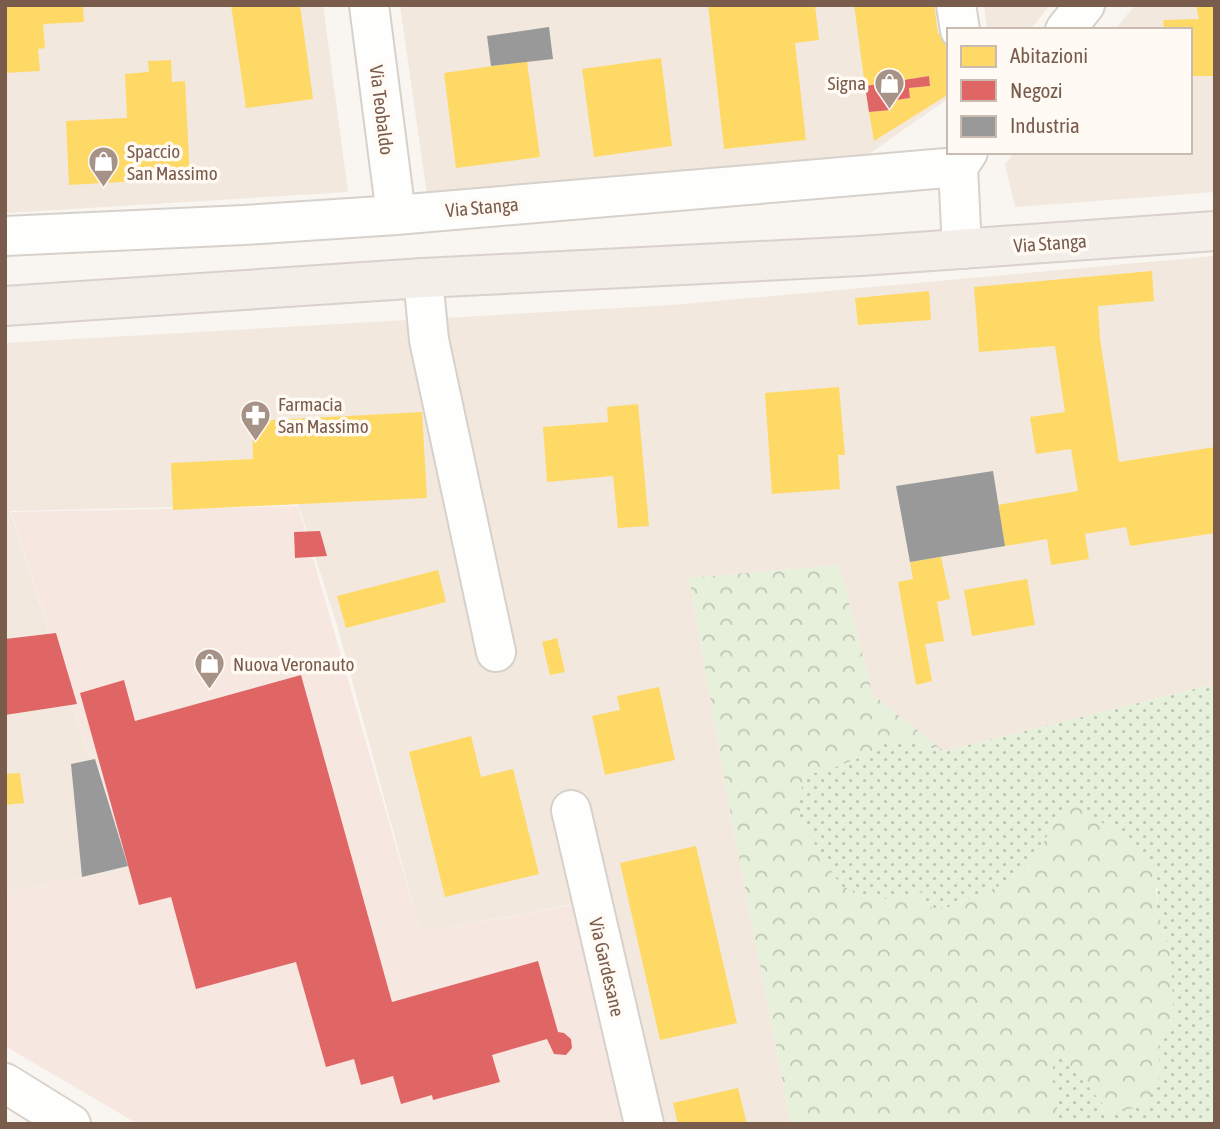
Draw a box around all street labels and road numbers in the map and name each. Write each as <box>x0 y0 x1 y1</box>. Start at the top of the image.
street label: Via Teobaldo <box>366 64 398 156</box>
street label: Via Stanga <box>445 193 519 221</box>
street label: Via Stanga <box>1013 229 1087 257</box>
street label: Via Gardesane <box>585 915 629 1019</box>

